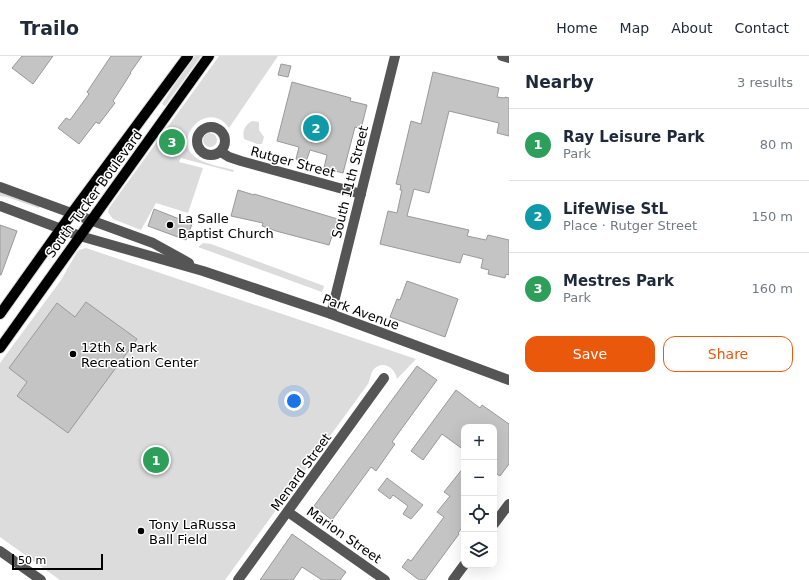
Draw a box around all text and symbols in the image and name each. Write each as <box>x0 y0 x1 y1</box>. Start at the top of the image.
text: Trailo <box>20 17 79 39</box>
text: Home <box>556 20 598 36</box>
text: Map <box>620 20 649 36</box>
text: About <box>671 20 713 36</box>
text: Contact <box>735 20 789 36</box>
text: Nearby <box>525 72 594 92</box>
text: 3 results <box>737 75 793 90</box>
pin: 2 <box>303 113 329 143</box>
street label: South 11th Street <box>329 124 371 240</box>
street label: South Tucker Boulevard <box>43 127 145 261</box>
pin: 3 <box>159 127 185 157</box>
text: Ray Leisure Park <box>563 128 705 146</box>
text: 1 <box>533 137 543 152</box>
text: 80 m <box>760 137 793 152</box>
street label: Rutger Street <box>249 143 337 181</box>
text: Park <box>563 146 591 161</box>
text: LifeWise StL <box>563 200 668 218</box>
text: 2 <box>533 209 543 224</box>
text: 150 m <box>751 209 793 224</box>
place label: La Salle Baptist Church <box>178 211 274 241</box>
text: Place · Rutger Street <box>563 218 697 233</box>
marker: La Salle Baptist Church <box>165 220 175 230</box>
text: Mestres Park <box>563 272 674 290</box>
text: 3 <box>533 281 543 296</box>
text: 160 m <box>751 281 793 296</box>
text: Park <box>563 290 591 305</box>
street label: Park Avenue <box>321 291 401 333</box>
button: Save <box>525 336 655 372</box>
button: Share <box>663 336 793 372</box>
place label: 12th & Park Recreation Center <box>81 340 199 370</box>
marker: 12th & Park Recreation Center <box>68 349 78 359</box>
your location <box>284 391 304 411</box>
map controls <box>461 424 497 568</box>
button: + <box>461 424 497 460</box>
street label: Menard Street <box>268 430 334 514</box>
pin: 1 <box>143 445 169 475</box>
button: − <box>461 460 497 496</box>
button: locate <box>461 496 497 532</box>
street label: Marion Street <box>304 504 384 566</box>
place label: Tony LaRussa Ball Field <box>148 517 236 547</box>
marker: Tony LaRussa Ball Field <box>136 526 146 536</box>
button: layers <box>461 532 497 568</box>
scale bar <box>12 552 103 571</box>
text: 50 m <box>18 554 46 567</box>

